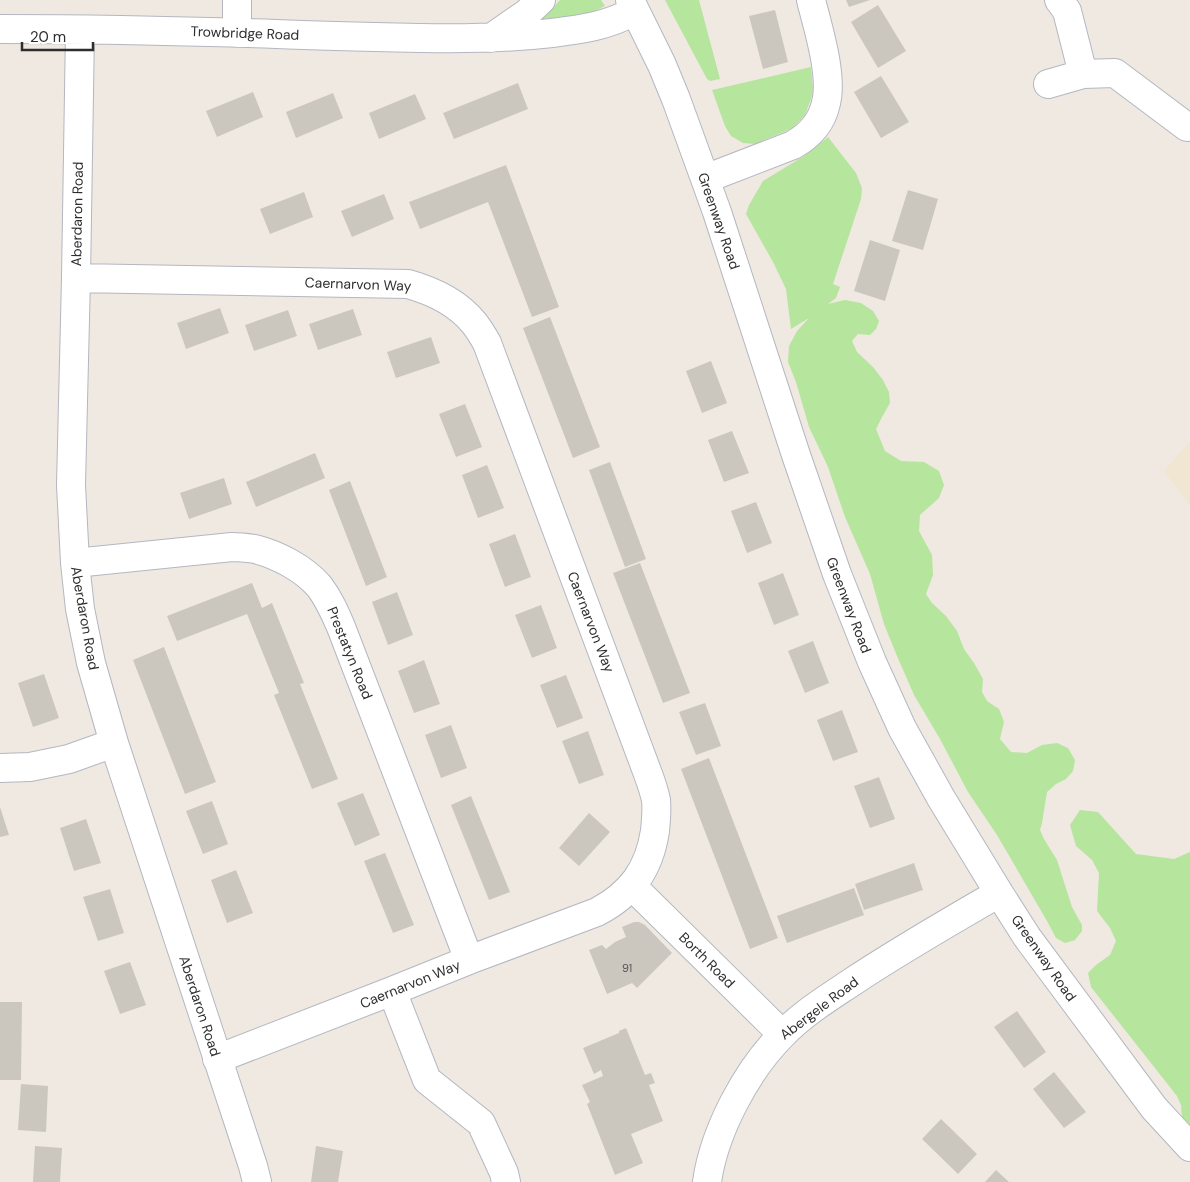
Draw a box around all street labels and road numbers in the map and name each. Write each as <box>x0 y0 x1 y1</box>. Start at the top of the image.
street label: Trowbridge Road <box>190 22 300 44</box>
street label: Aberdaron Road <box>67 161 87 267</box>
street label: Greenway Road <box>694 170 744 272</box>
street label: Caernarvon Way <box>304 273 412 295</box>
street label: Greenway Road <box>822 554 876 656</box>
street label: Aberdaron Road <box>67 565 103 671</box>
street label: Caernarvon Way <box>563 569 619 675</box>
street label: Prestatyn Road <box>323 604 377 702</box>
street label: Greenway Road <box>1008 911 1080 1005</box>
street label: Borth Road <box>675 928 739 992</box>
street label: Aberdaron Road <box>175 953 225 1059</box>
street label: Caernarvon Way <box>357 956 463 1012</box>
street label: Abergele Road <box>776 973 862 1043</box>

